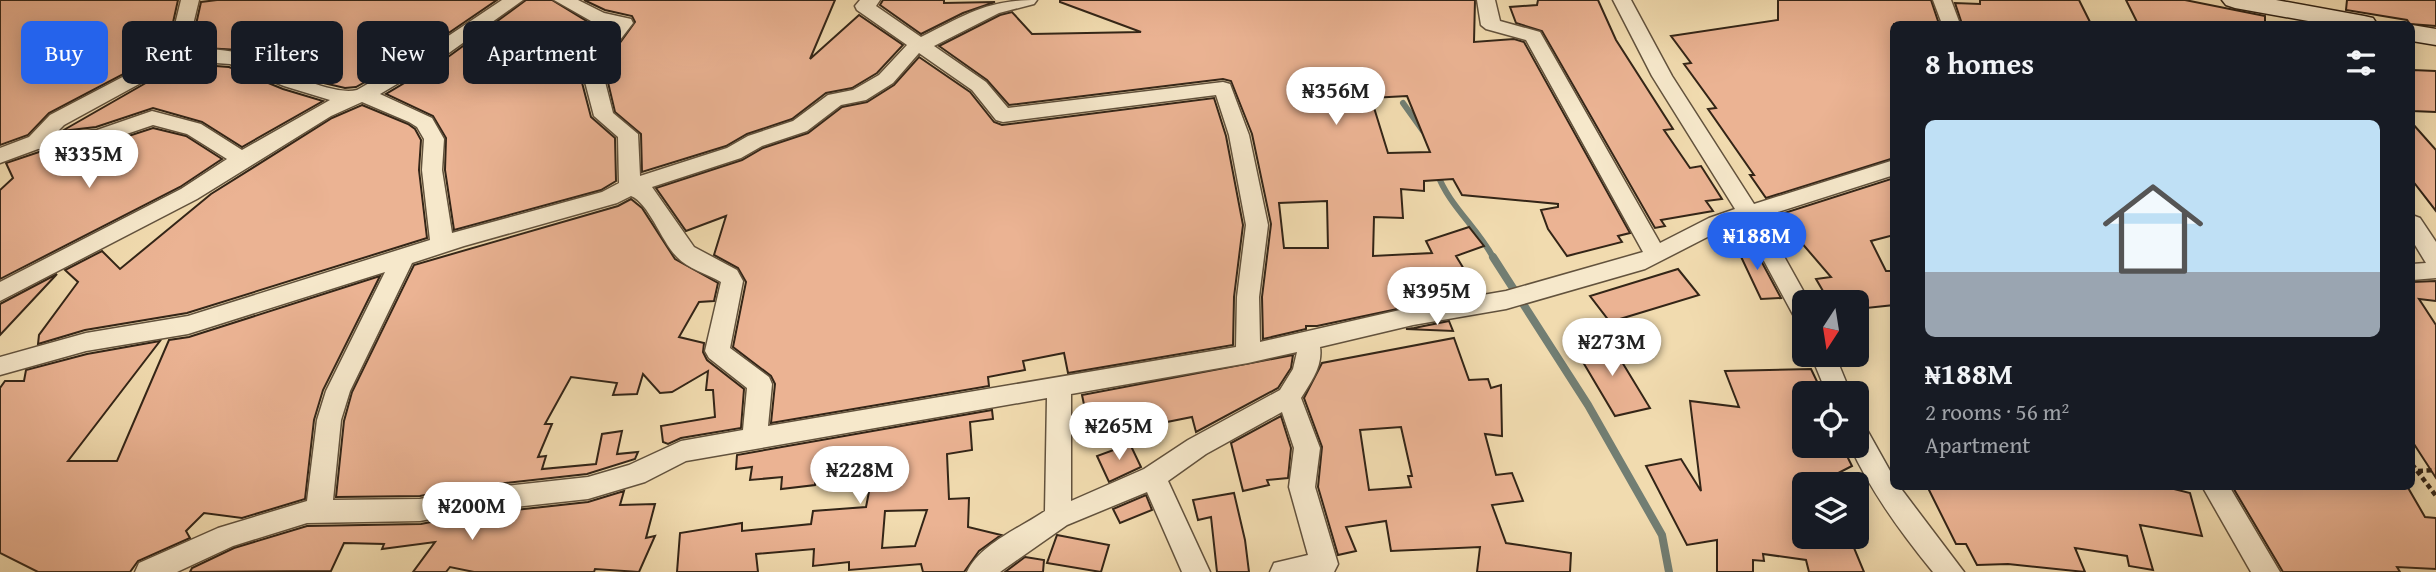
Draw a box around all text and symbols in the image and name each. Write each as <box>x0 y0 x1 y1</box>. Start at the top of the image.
chip: Buy <box>21 21 108 84</box>
chip: Rent <box>122 21 217 84</box>
chip: Filters <box>231 21 343 84</box>
chip: New <box>357 21 449 84</box>
chip: Apartment <box>463 21 621 84</box>
text: 8 homes <box>1925 41 2034 85</box>
icon: filters <box>2342 44 2380 82</box>
pin: ₦356M <box>1287 68 1385 127</box>
text: ₦356M <box>1302 73 1370 106</box>
pin: ₦335M <box>40 130 138 190</box>
text: ₦335M <box>55 136 123 169</box>
icon: home <box>2090 166 2216 292</box>
pin: ₦188M <box>1708 212 1806 272</box>
text: ₦188M <box>1723 218 1791 251</box>
pin: ₦395M <box>1388 268 1486 327</box>
text: ₦395M <box>1403 273 1471 306</box>
north arrow <box>1792 290 1869 368</box>
map controls <box>1792 290 1869 549</box>
pin: ₦273M <box>1563 318 1661 378</box>
text: ₦273M <box>1578 324 1646 357</box>
text: ₦188M <box>1925 351 2013 395</box>
button: locate <box>1792 381 1869 458</box>
text: 2 rooms · 56 m² <box>1925 395 2069 428</box>
pin: ₦265M <box>1070 402 1168 462</box>
text: ₦265M <box>1085 408 1153 441</box>
text: Apartment <box>1925 428 2030 461</box>
pin: ₦228M <box>811 447 909 506</box>
text: ₦228M <box>826 452 894 485</box>
button: layers <box>1792 472 1869 549</box>
pin: ₦200M <box>423 482 521 542</box>
text: ₦200M <box>438 488 506 521</box>

